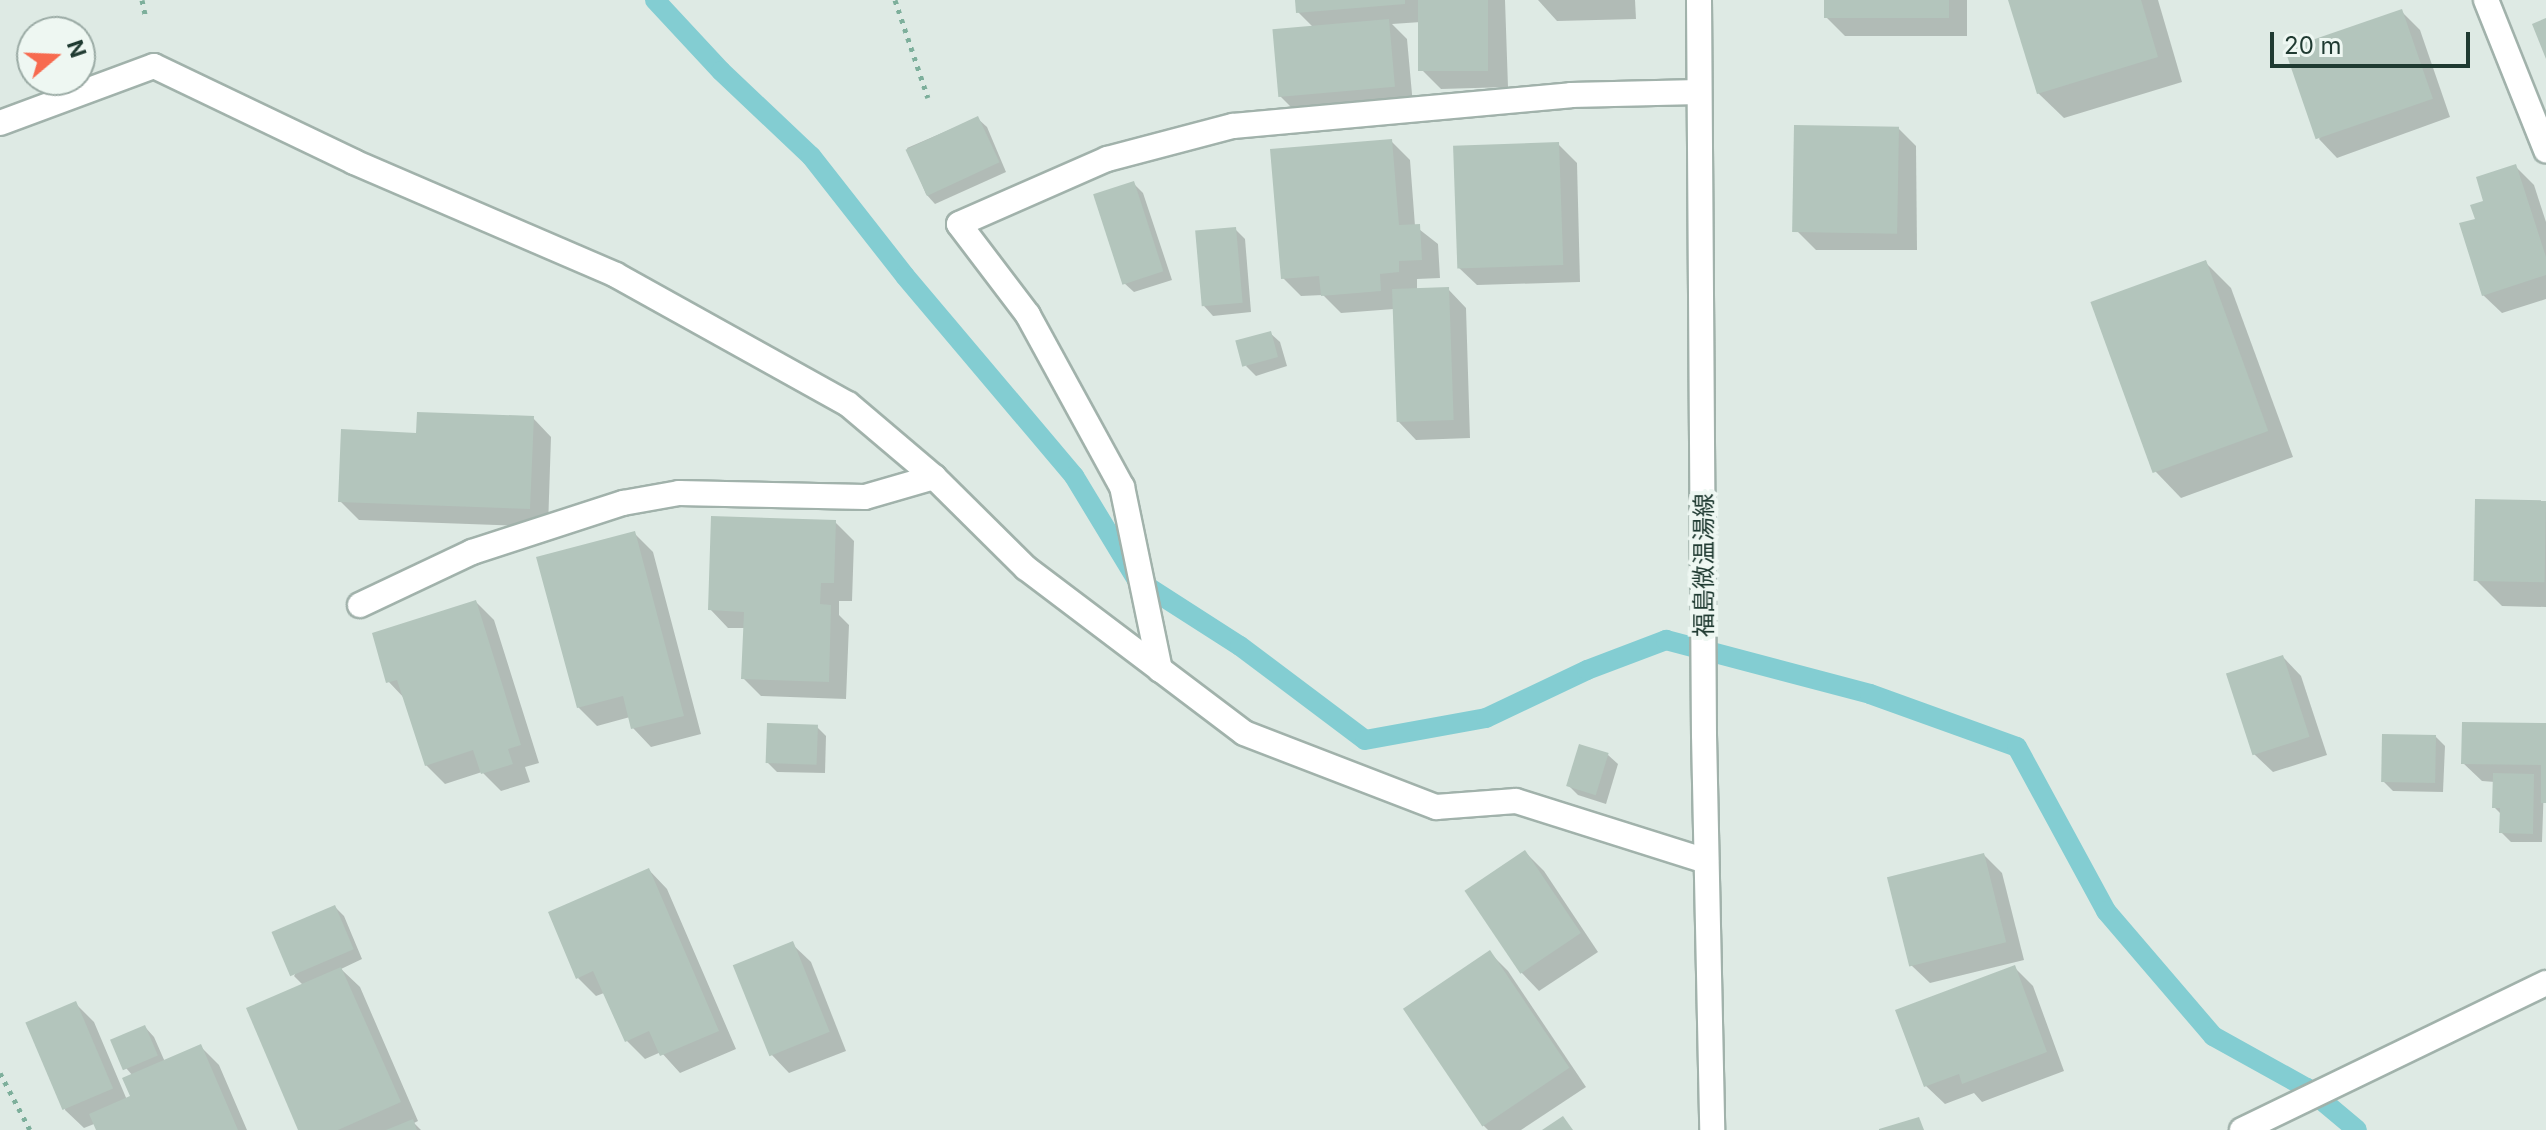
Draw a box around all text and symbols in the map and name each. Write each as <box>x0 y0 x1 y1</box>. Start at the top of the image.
north arrow <box>16 16 96 96</box>
scale bar <box>2274 16 2474 66</box>
text: 20 m <box>2284 31 2342 60</box>
text: N <box>62 37 92 61</box>
street label: 福島微温湯線 <box>1690 493 1718 637</box>

